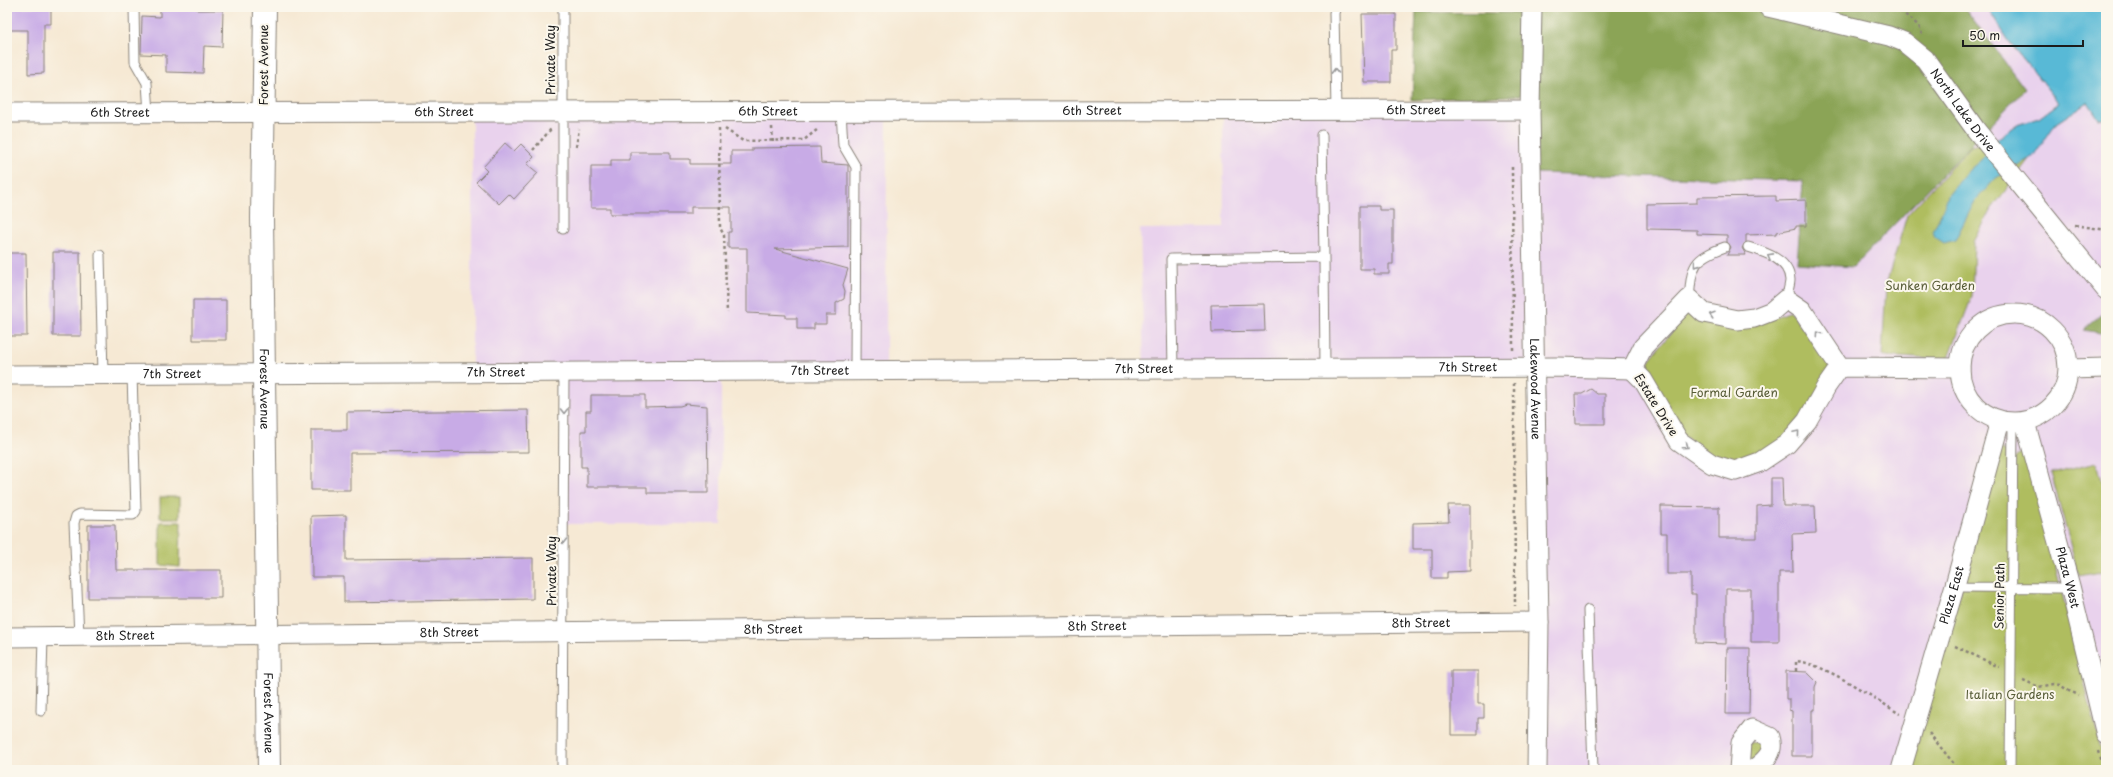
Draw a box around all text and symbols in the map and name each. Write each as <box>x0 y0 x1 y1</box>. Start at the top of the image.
scale bar <box>1963 22 2083 48</box>
street label: Forest Avenue <box>254 24 272 106</box>
street label: Private Way <box>541 25 559 95</box>
text: 50 m <box>1969 26 2000 44</box>
street label: North Lake Drive <box>1927 64 2000 155</box>
one-way arrow <box>1331 68 1339 74</box>
street label: 6th Street <box>1386 100 1446 118</box>
street label: 6th Street <box>738 101 798 120</box>
street label: 6th Street <box>1062 101 1122 119</box>
street label: 6th Street <box>414 102 474 120</box>
street label: 6th Street <box>90 103 150 121</box>
one-way arrow <box>1767 253 1774 260</box>
one-way arrow <box>1694 261 1701 268</box>
park label: Sunken Garden <box>1885 276 1975 294</box>
one-way arrow <box>1709 311 1716 320</box>
one-way arrow <box>1817 332 1824 339</box>
street label: Lakewood Avenue <box>1526 338 1546 440</box>
street label: Forest Avenue <box>256 348 275 430</box>
street label: 7th Street <box>1439 357 1497 376</box>
street label: 7th Street <box>1115 359 1173 377</box>
street label: 7th Street <box>791 361 849 379</box>
street label: 7th Street <box>467 362 525 381</box>
street label: 7th Street <box>143 364 201 382</box>
street label: Estate Drive <box>1630 370 1683 439</box>
park label: Formal Garden <box>1690 383 1778 401</box>
one-way arrow <box>560 408 568 414</box>
one-way arrow <box>1792 430 1799 437</box>
one-way arrow <box>1682 441 1689 449</box>
street label: Private Way <box>542 536 560 606</box>
one-way arrow <box>559 538 568 544</box>
street label: Plaza West <box>2052 544 2085 610</box>
street label: Senior Path <box>1989 563 2009 629</box>
street label: Plaza East <box>1934 564 1968 626</box>
street label: 8th Street <box>1391 613 1451 631</box>
street label: 8th Street <box>1067 616 1127 635</box>
street label: 8th Street <box>743 619 803 638</box>
street label: 8th Street <box>419 622 479 641</box>
street label: 8th Street <box>95 626 155 644</box>
street label: Forest Avenue <box>260 672 279 754</box>
park label: Italian Gardens <box>1965 685 2055 703</box>

